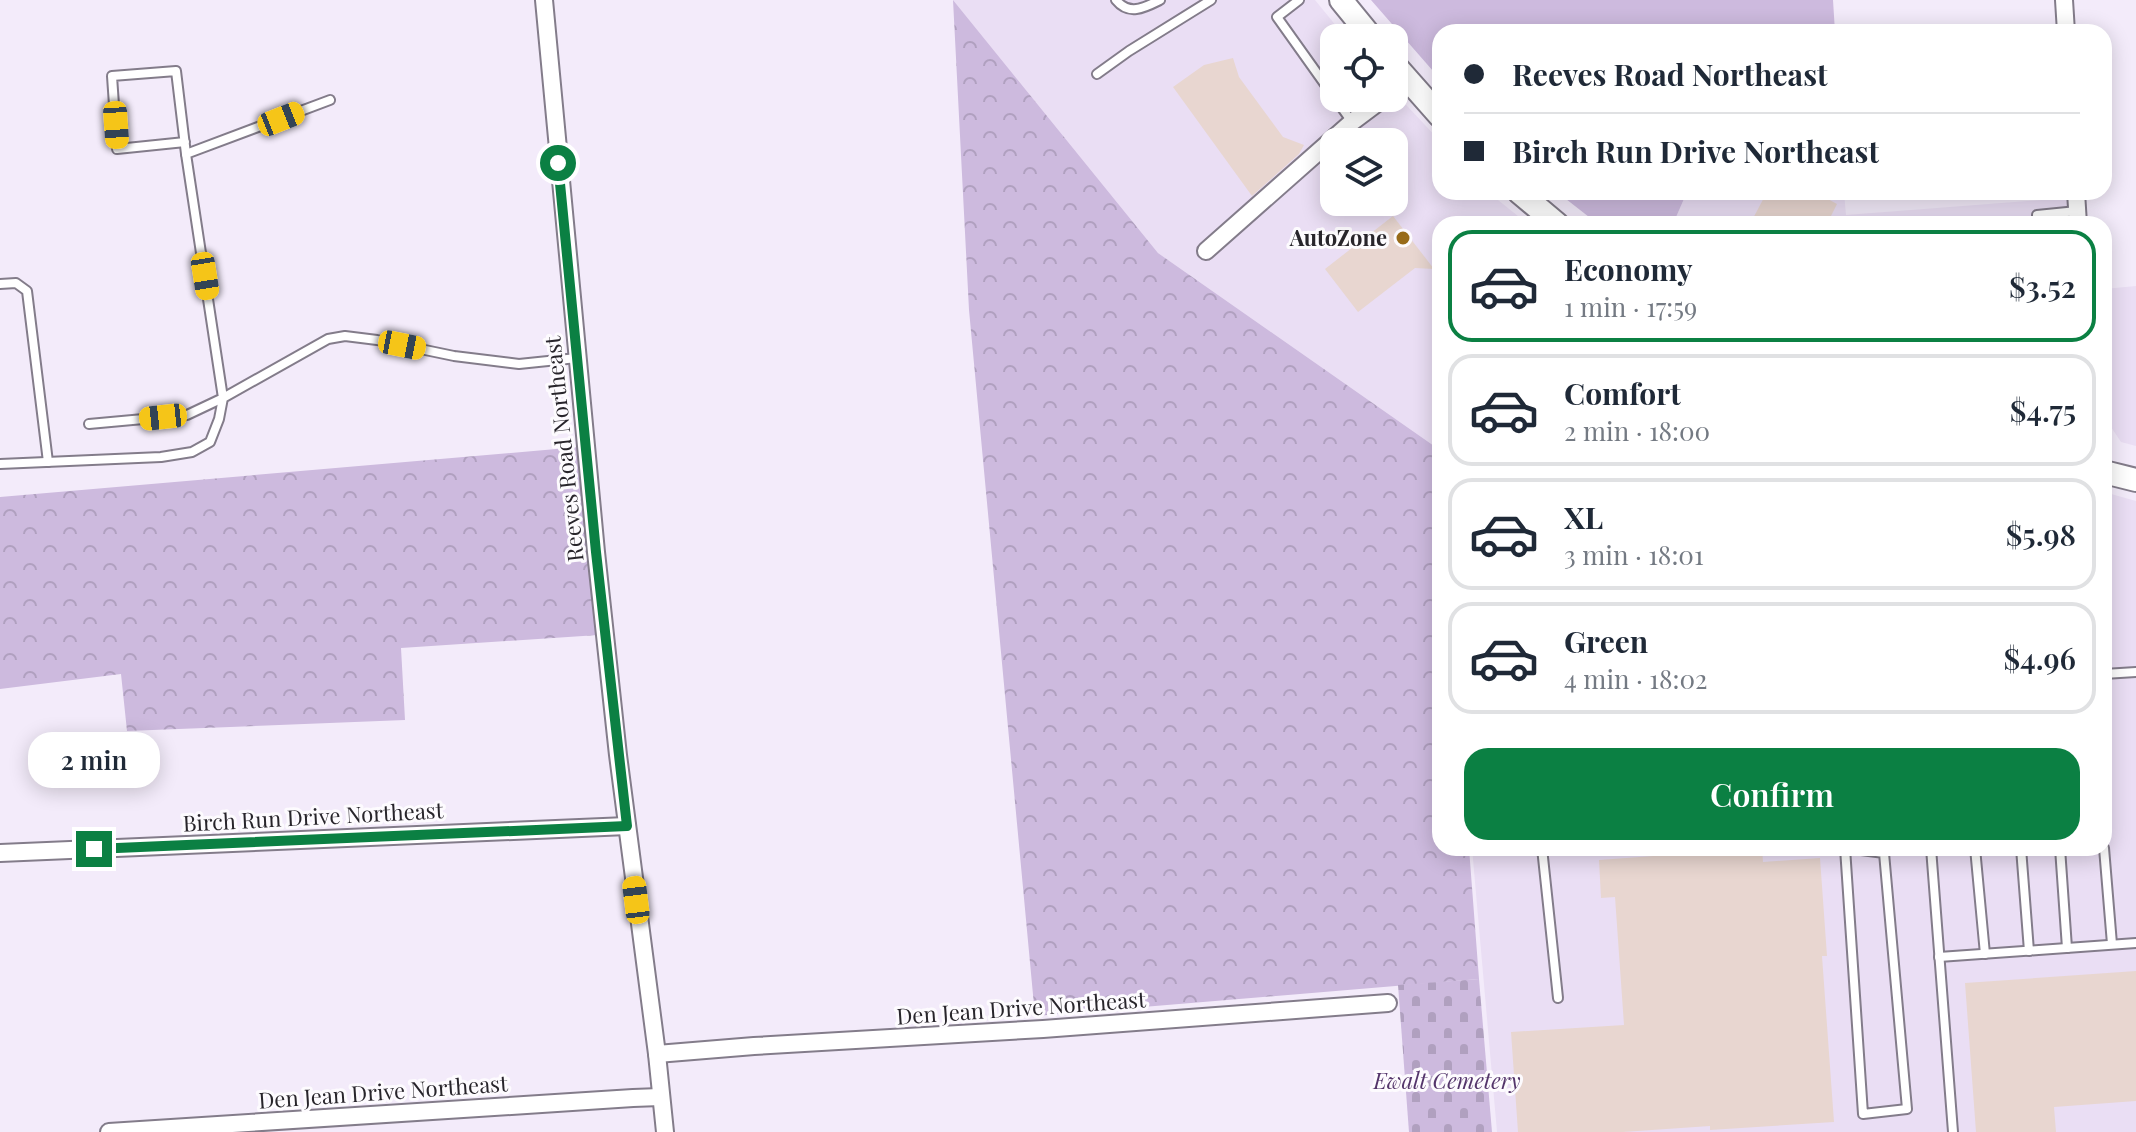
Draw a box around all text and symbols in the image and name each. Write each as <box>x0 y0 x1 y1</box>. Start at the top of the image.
map controls <box>1320 24 1408 216</box>
button: locate <box>1320 24 1408 112</box>
text: Reeves Road Northeast <box>1512 54 1828 94</box>
car <box>254 99 308 139</box>
car <box>102 100 130 150</box>
button: layers <box>1320 128 1408 216</box>
text: Birch Run Drive Northeast <box>1512 131 1879 171</box>
route start <box>540 145 576 181</box>
place label: AutoZone <box>1289 222 1387 252</box>
marker: AutoZone <box>1394 229 1412 247</box>
text: Economy <box>1564 249 1693 289</box>
car <box>189 250 221 302</box>
icon: car <box>1468 250 1540 322</box>
text: $3.52 <box>2009 266 2076 306</box>
text: 1 min · 17:59 <box>1564 289 1697 324</box>
car <box>376 329 428 361</box>
street label: Reeves Road Northeast <box>536 334 590 563</box>
text: Comfort <box>1564 373 1681 413</box>
icon: car <box>1468 374 1540 446</box>
text: $4.75 <box>2010 390 2076 430</box>
car <box>138 403 188 431</box>
text: 2 min · 18:00 <box>1564 413 1710 448</box>
text: XL <box>1564 497 1603 537</box>
icon: car <box>1468 498 1540 570</box>
text: $5.98 <box>2006 514 2076 554</box>
text: 3 min · 18:01 <box>1564 537 1704 572</box>
text: Green <box>1564 621 1648 661</box>
icon: car <box>1468 622 1540 694</box>
text: $4.96 <box>2003 638 2076 678</box>
text: 4 min · 18:02 <box>1564 661 1707 696</box>
callout: 2 min <box>28 733 160 789</box>
text: 2 min <box>61 742 127 777</box>
button: Confirm <box>1464 748 2080 840</box>
street label: Birch Run Drive Northeast <box>182 794 445 838</box>
route end <box>76 831 112 867</box>
car <box>621 875 651 925</box>
street label: Den Jean Drive Northeast <box>895 983 1148 1031</box>
park label: Ewalt Cemetery <box>1372 1065 1521 1095</box>
street label: Den Jean Drive Northeast <box>257 1067 510 1115</box>

